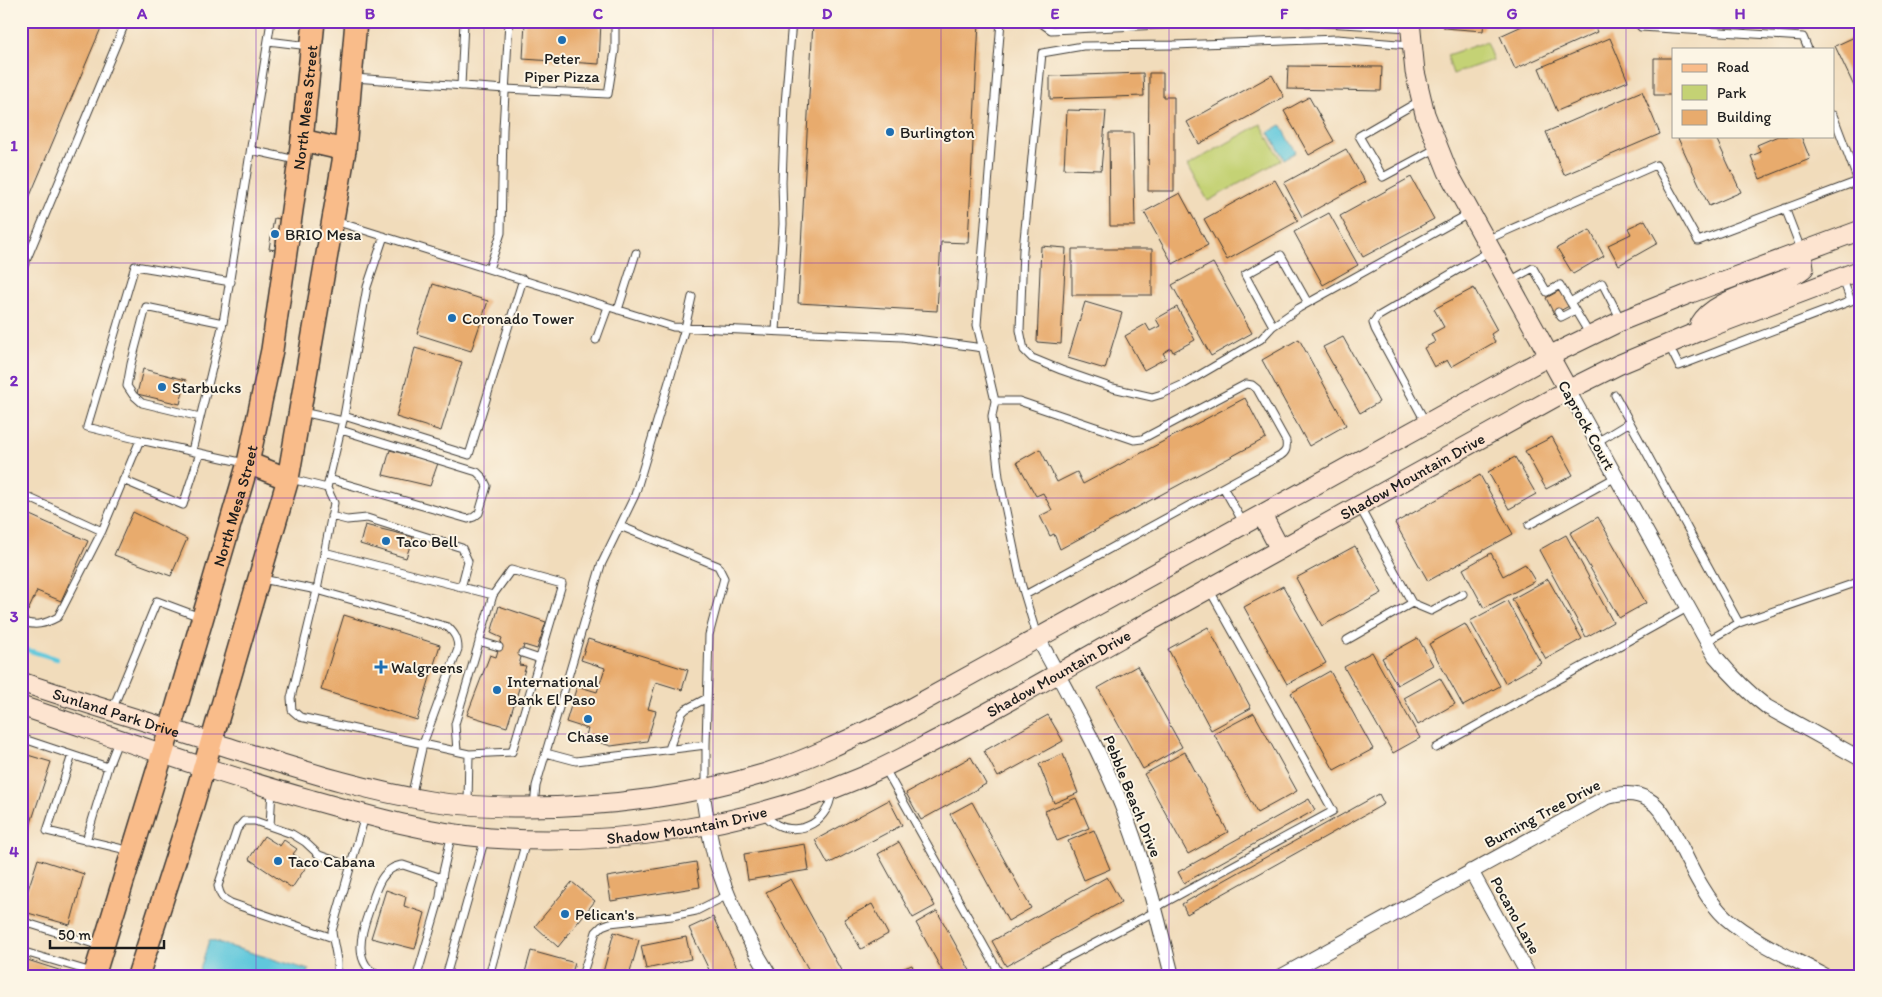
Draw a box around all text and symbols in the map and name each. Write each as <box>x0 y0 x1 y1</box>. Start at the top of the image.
text: A <box>136 4 148 23</box>
text: B <box>365 4 376 23</box>
text: C <box>593 4 604 23</box>
text: D <box>822 4 833 23</box>
text: E <box>1051 4 1060 23</box>
text: F <box>1280 4 1289 23</box>
text: G <box>1506 4 1518 23</box>
text: H <box>1734 4 1746 23</box>
marker: Peter Piper Pizza <box>556 34 568 46</box>
street label: North Mesa Street <box>289 44 322 171</box>
legend <box>1672 48 1834 138</box>
place label: Peter Piper Pizza <box>524 49 600 86</box>
text: Road <box>1717 58 1750 76</box>
text: Park <box>1717 84 1747 102</box>
text: Building <box>1717 108 1771 126</box>
place label: Burlington <box>900 123 975 142</box>
marker: Burlington <box>884 126 896 138</box>
text: 1 <box>10 136 18 155</box>
place label: BRIO Mesa <box>285 225 362 244</box>
marker: BRIO Mesa <box>269 228 281 240</box>
place label: Coronado Tower <box>462 309 574 328</box>
marker: Coronado Tower <box>446 312 458 324</box>
text: 2 <box>10 371 19 390</box>
street label: Caprock Court <box>1554 377 1619 474</box>
place label: Starbucks <box>172 378 241 397</box>
marker: Starbucks <box>156 381 168 393</box>
street label: Shadow Mountain Drive <box>1337 429 1488 524</box>
street label: North Mesa Street <box>209 443 262 569</box>
place label: Taco Bell <box>396 532 458 551</box>
marker: Taco Bell <box>380 535 392 547</box>
text: 3 <box>10 607 19 626</box>
street label: Shadow Mountain Drive <box>983 625 1134 721</box>
place label: Walgreens <box>391 658 463 677</box>
marker: Walgreens <box>375 661 387 673</box>
place label: International Bank El Paso <box>507 672 599 709</box>
street label: Sunland Park Drive <box>50 684 182 742</box>
marker: International Bank El Paso <box>491 684 503 696</box>
marker: Chase <box>582 713 594 725</box>
place label: Chase <box>567 727 609 746</box>
street label: Pebble Beach Drive <box>1099 732 1166 860</box>
street label: Burning Tree Drive <box>1481 775 1604 852</box>
street label: Shadow Mountain Drive <box>606 802 769 848</box>
text: 4 <box>9 842 19 861</box>
place label: Taco Cabana <box>288 852 375 871</box>
marker: Taco Cabana <box>272 855 284 867</box>
street label: Pocano Lane <box>1487 873 1545 957</box>
place label: Pelican's <box>575 905 635 924</box>
marker: Pelican's <box>559 908 571 920</box>
scale bar <box>50 917 164 949</box>
text: 50 m <box>58 926 91 944</box>

